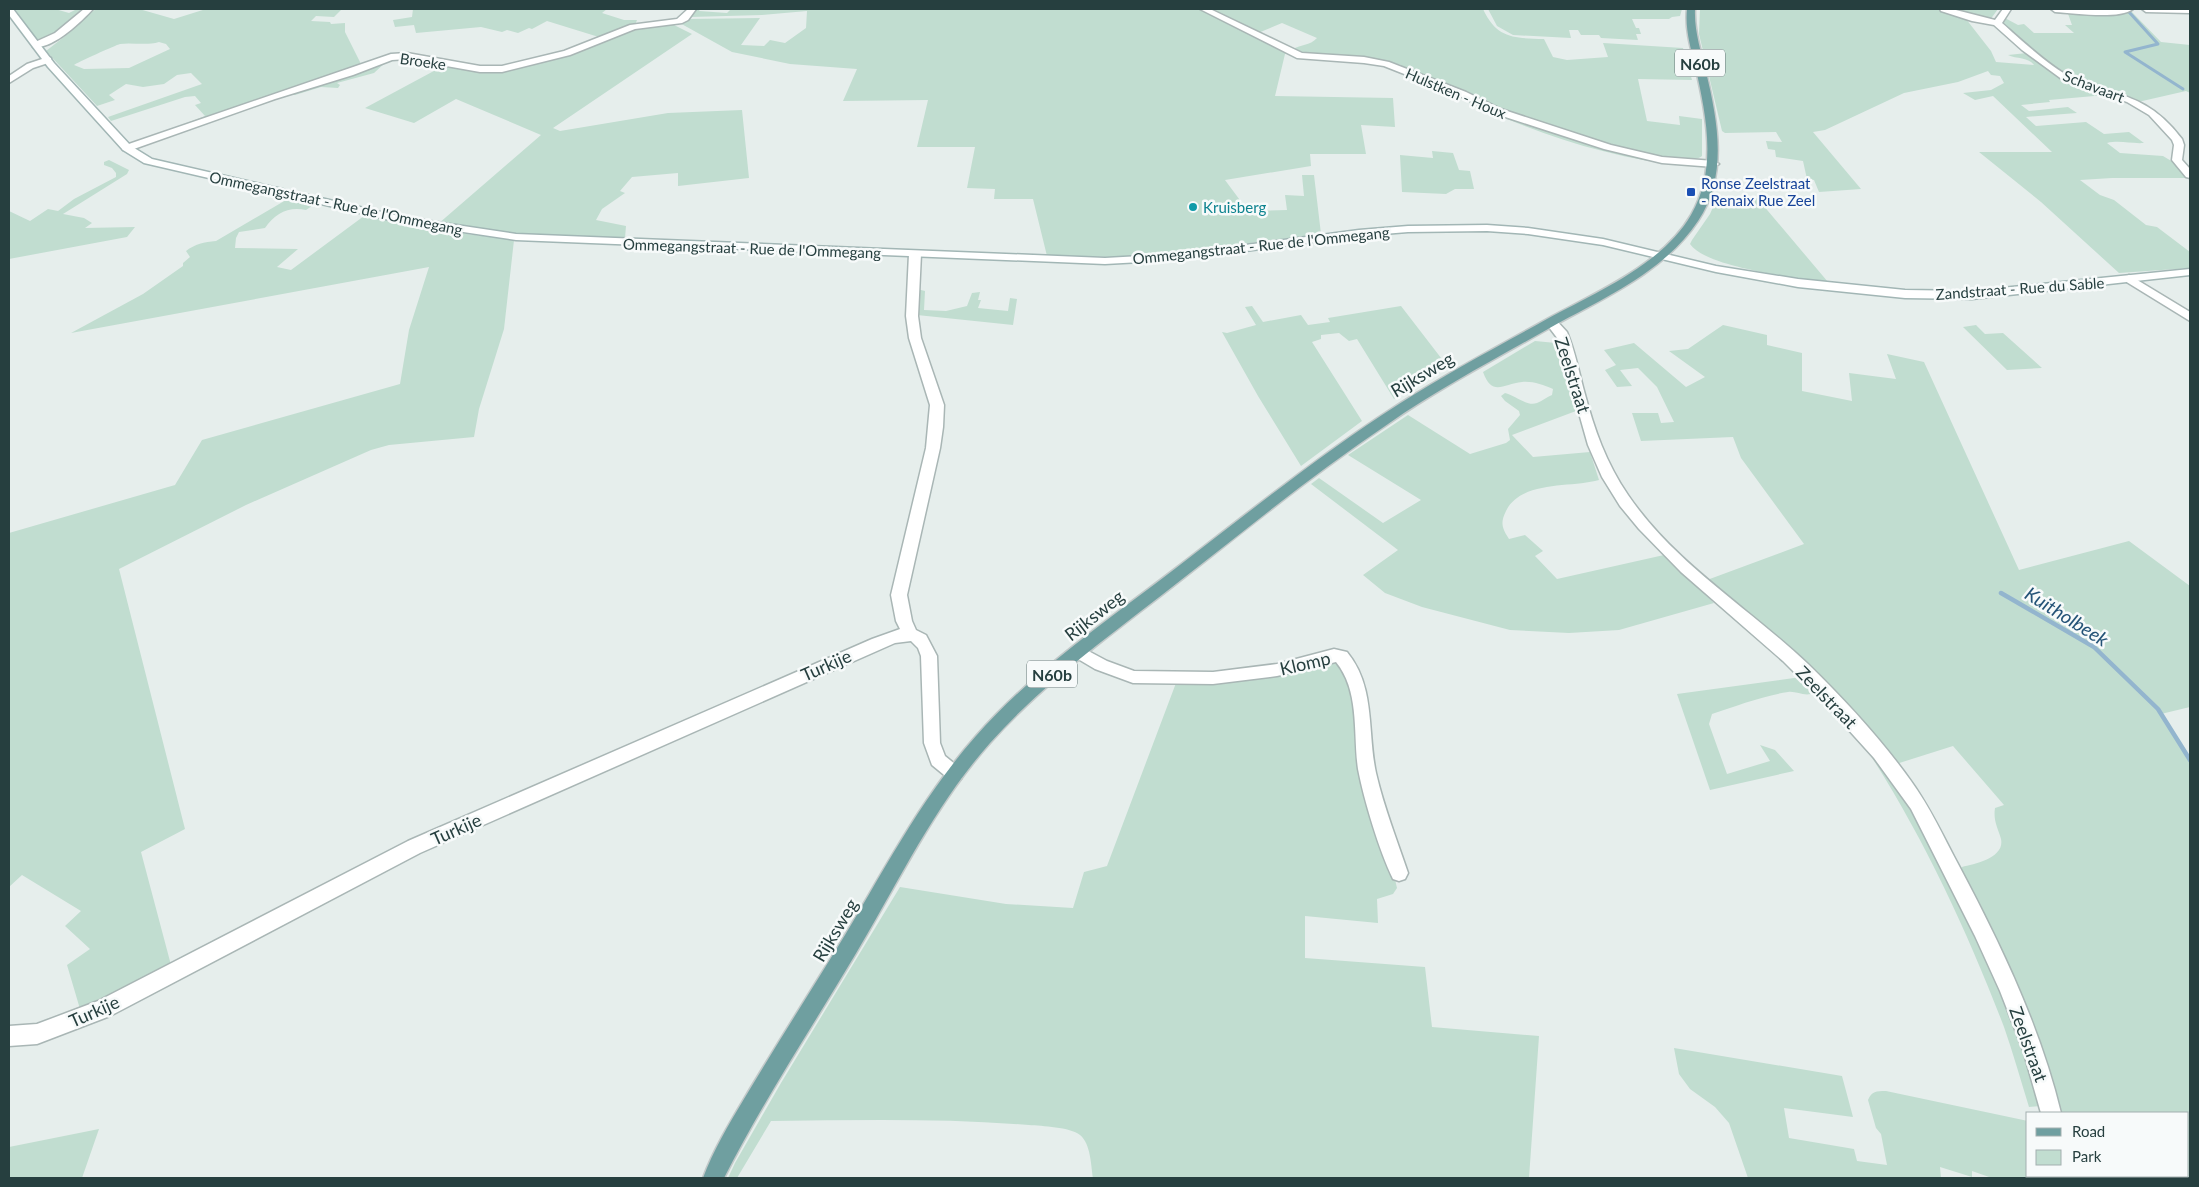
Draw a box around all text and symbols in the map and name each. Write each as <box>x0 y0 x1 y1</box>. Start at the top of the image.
street label: Broeke <box>399 49 447 73</box>
road number: N60b <box>1675 49 1725 76</box>
street label: Hulstken - Houx <box>1403 64 1509 122</box>
street label: Schavaart <box>2061 66 2128 106</box>
street label: Ommegangstraat - Rue de l'Ommegang <box>208 167 464 239</box>
place label: Ronse Zeelstraat - Renaix Rue Zeel <box>1701 174 1815 209</box>
marker: Ronse Zeelstraat - Renaix Rue Zeel <box>1685 186 1697 198</box>
place label: Kruisberg <box>1203 198 1266 216</box>
marker: Kruisberg <box>1187 201 1199 213</box>
street label: Ommegangstraat - Rue de l'Ommegang <box>1132 223 1391 267</box>
street label: Ommegangstraat - Rue de l'Ommegang <box>623 234 882 262</box>
street label: Zandstraat - Rue du Sable <box>1935 273 2105 303</box>
street label: Zeelstraat <box>1550 334 1596 416</box>
street label: Rijksweg <box>1387 347 1457 401</box>
water label: Kuitholbeek <box>2021 581 2114 651</box>
street label: Rijksweg <box>1060 585 1128 645</box>
street label: Turkije <box>797 644 855 686</box>
street label: Klomp <box>1278 647 1332 679</box>
road number: N60b <box>1027 661 1077 688</box>
street label: Zeelstraat <box>1792 661 1863 733</box>
street label: Turkije <box>427 808 485 850</box>
street label: Rijksweg <box>808 895 862 965</box>
street label: Turkije <box>65 990 123 1032</box>
street label: Zeelstraat <box>2005 1003 2053 1085</box>
legend <box>2026 1112 2189 1177</box>
text: Road <box>2072 1122 2105 1140</box>
text: Park <box>2072 1147 2102 1165</box>

